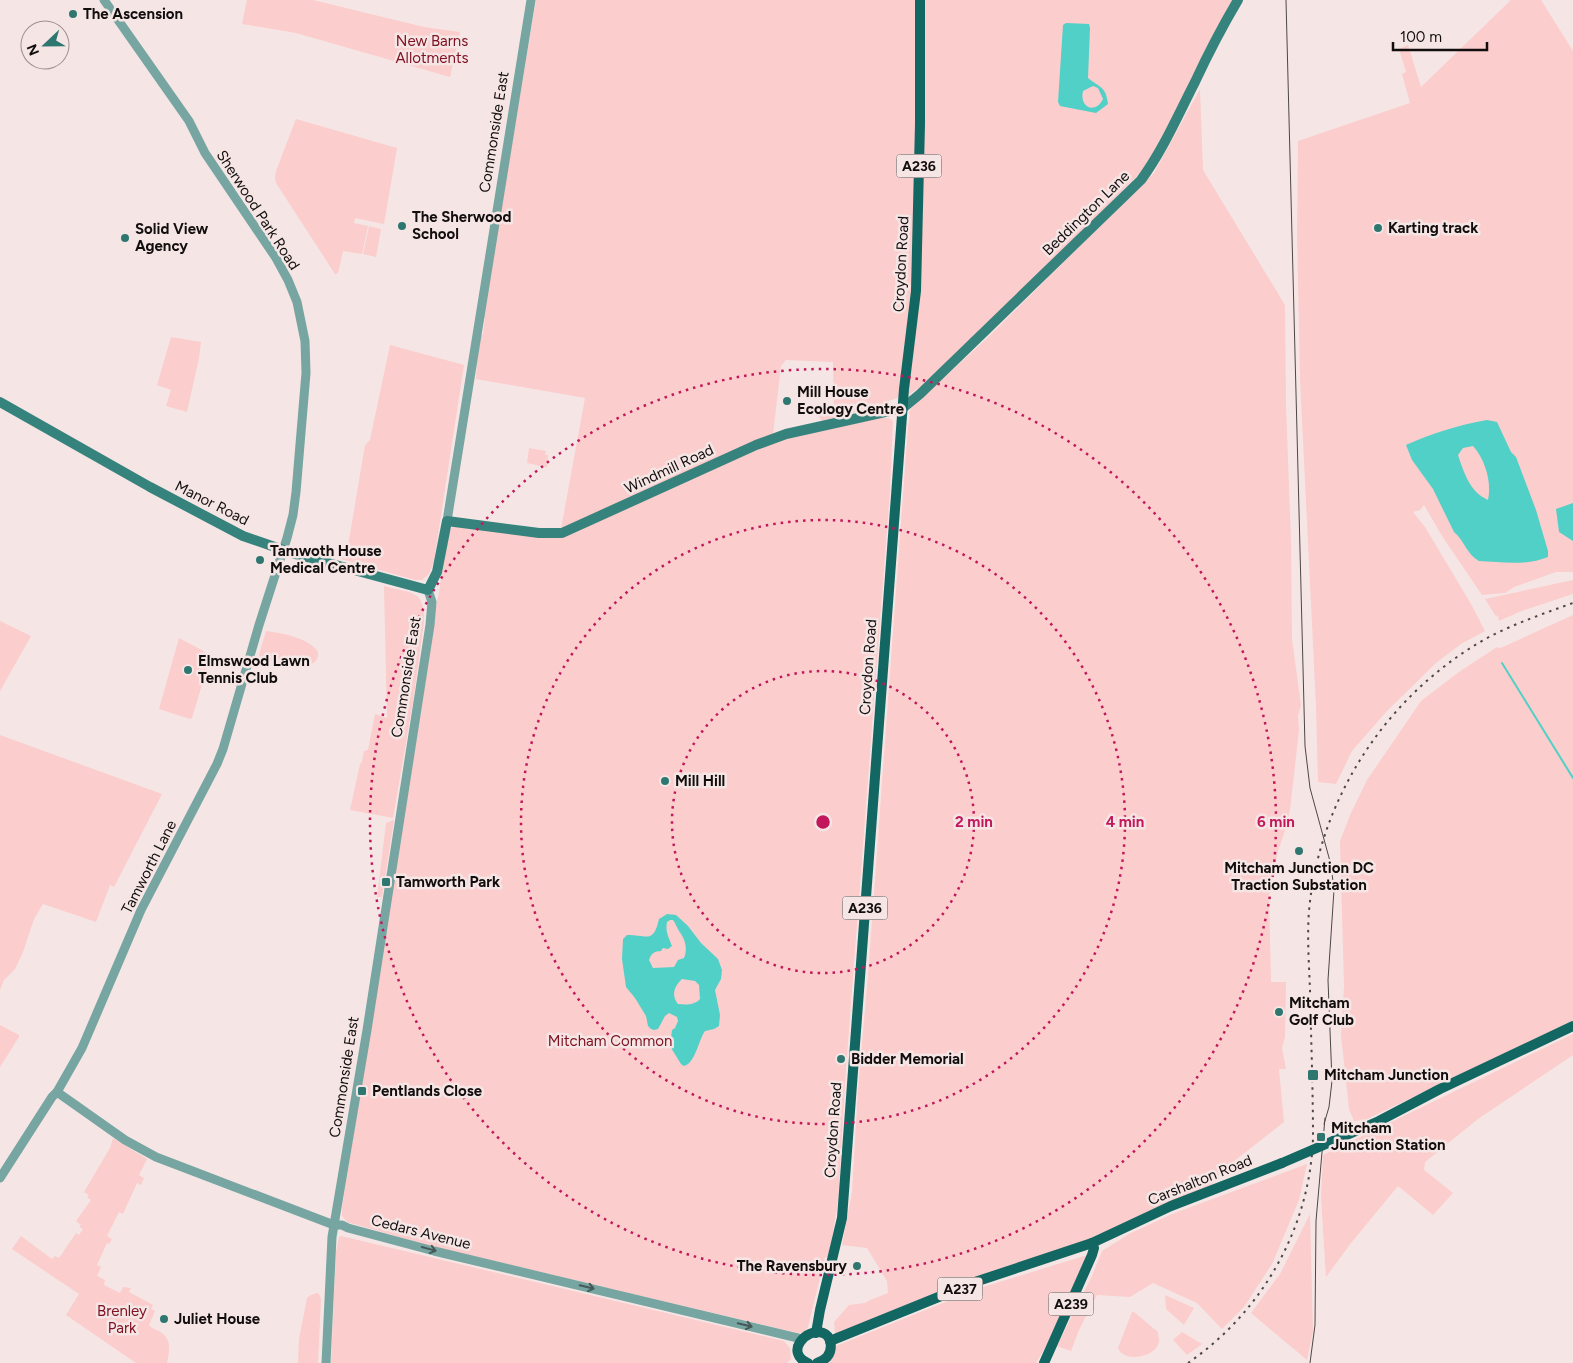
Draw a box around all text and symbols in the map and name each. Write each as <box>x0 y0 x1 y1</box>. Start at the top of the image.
place label: The Ascension <box>83 5 183 23</box>
marker: The Ascension <box>67 8 79 20</box>
north arrow <box>20 20 70 70</box>
scale bar <box>1393 20 1487 52</box>
text: 100 m <box>1400 28 1442 46</box>
park label: New Barns Allotments <box>395 32 469 67</box>
text: N <box>24 41 43 58</box>
street label: Commonside East <box>476 70 513 194</box>
street label: Sherwood Park Road <box>213 147 303 273</box>
road number: A236 <box>896 154 942 178</box>
street label: Beddington Lane <box>1039 167 1133 259</box>
place label: The Sherwood School <box>412 208 512 243</box>
street label: Croydon Road <box>889 215 913 313</box>
place label: Karting track <box>1388 219 1478 237</box>
place label: Solid View Agency <box>135 220 209 255</box>
marker: The Sherwood School <box>396 220 408 232</box>
marker: Karting track <box>1372 222 1384 234</box>
marker: Solid View Agency <box>119 232 131 244</box>
place label: Mill House Ecology Centre <box>797 383 905 418</box>
marker: Mill House Ecology Centre <box>781 395 793 407</box>
street label: Windmill Road <box>622 441 716 497</box>
street label: Manor Road <box>172 477 252 529</box>
place label: Tamwoth House Medical Centre <box>270 542 382 577</box>
marker: Tamwoth House Medical Centre <box>254 554 266 566</box>
street label: Commonside East <box>388 615 425 739</box>
street label: Croydon Road <box>856 618 880 716</box>
place label: Elmswood Lawn Tennis Club <box>198 652 310 687</box>
marker: Elmswood Lawn Tennis Club <box>182 664 194 676</box>
place label: Mill Hill <box>675 772 725 790</box>
marker: Mill Hill <box>659 775 671 787</box>
centre of rings <box>814 813 832 831</box>
text: 2 min <box>955 813 993 831</box>
text: 4 min <box>1106 813 1144 831</box>
text: 6 min <box>1257 813 1295 831</box>
street label: Tamworth Lane <box>118 817 180 917</box>
marker: Mitcham Junction DC Traction Substation <box>1293 845 1305 857</box>
place label: Mitcham Junction DC Traction Substation <box>1224 859 1374 894</box>
place label: Tamworth Park <box>396 873 500 891</box>
marker: Tamworth Park <box>380 876 392 888</box>
road number: A236 <box>842 896 888 920</box>
place label: Mitcham Golf Club <box>1289 994 1354 1029</box>
marker: Mitcham Golf Club <box>1273 1006 1285 1018</box>
street label: Commonside East <box>326 1015 363 1139</box>
park label: Mitcham Common <box>548 1032 672 1050</box>
place label: Bidder Memorial <box>851 1050 964 1068</box>
marker: Bidder Memorial <box>835 1053 847 1065</box>
place label: Mitcham Junction <box>1324 1066 1449 1084</box>
marker: Mitcham Junction <box>1306 1068 1320 1082</box>
street label: Croydon Road <box>821 1081 845 1179</box>
place label: Pentlands Close <box>372 1082 483 1100</box>
marker: Pentlands Close <box>356 1085 368 1097</box>
place label: Mitcham Junction Station <box>1331 1119 1445 1154</box>
marker: Mitcham Junction Station <box>1315 1131 1327 1143</box>
street label: Carshalton Road <box>1145 1151 1255 1209</box>
street label: Cedars Avenue <box>369 1211 473 1253</box>
one-way arrow <box>421 1245 437 1254</box>
place label: The Ravensbury <box>737 1257 847 1275</box>
marker: The Ravensbury <box>851 1260 863 1272</box>
road number: A237 <box>938 1278 982 1300</box>
one-way arrow <box>579 1283 595 1292</box>
road number: A239 <box>1048 1292 1094 1316</box>
park label: Brenley Park <box>97 1302 147 1337</box>
place label: Juliet House <box>174 1310 261 1328</box>
marker: Juliet House <box>158 1313 170 1325</box>
one-way arrow <box>737 1321 753 1330</box>

